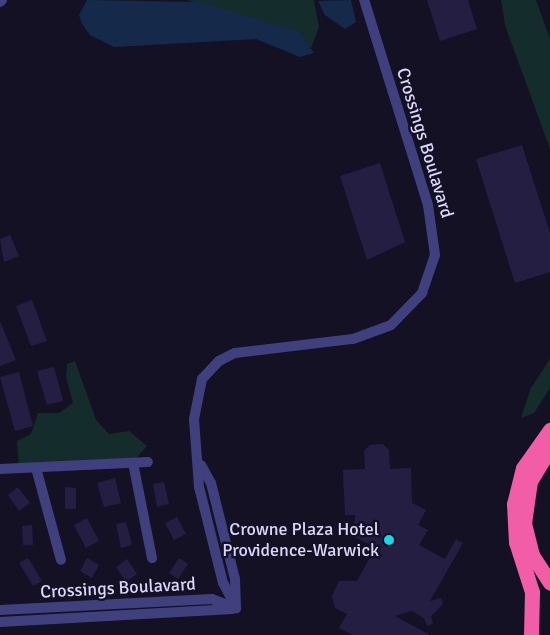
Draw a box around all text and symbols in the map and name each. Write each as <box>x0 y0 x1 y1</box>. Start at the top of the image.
street label: Crossings Boulavard <box>392 65 458 221</box>
place label: Crowne Plaza Hotel Providence-Warwick <box>222 519 379 562</box>
marker: Crowne Plaza Hotel Providence-Warwick <box>383 534 395 546</box>
street label: Crossings Boulavard <box>40 573 196 603</box>

